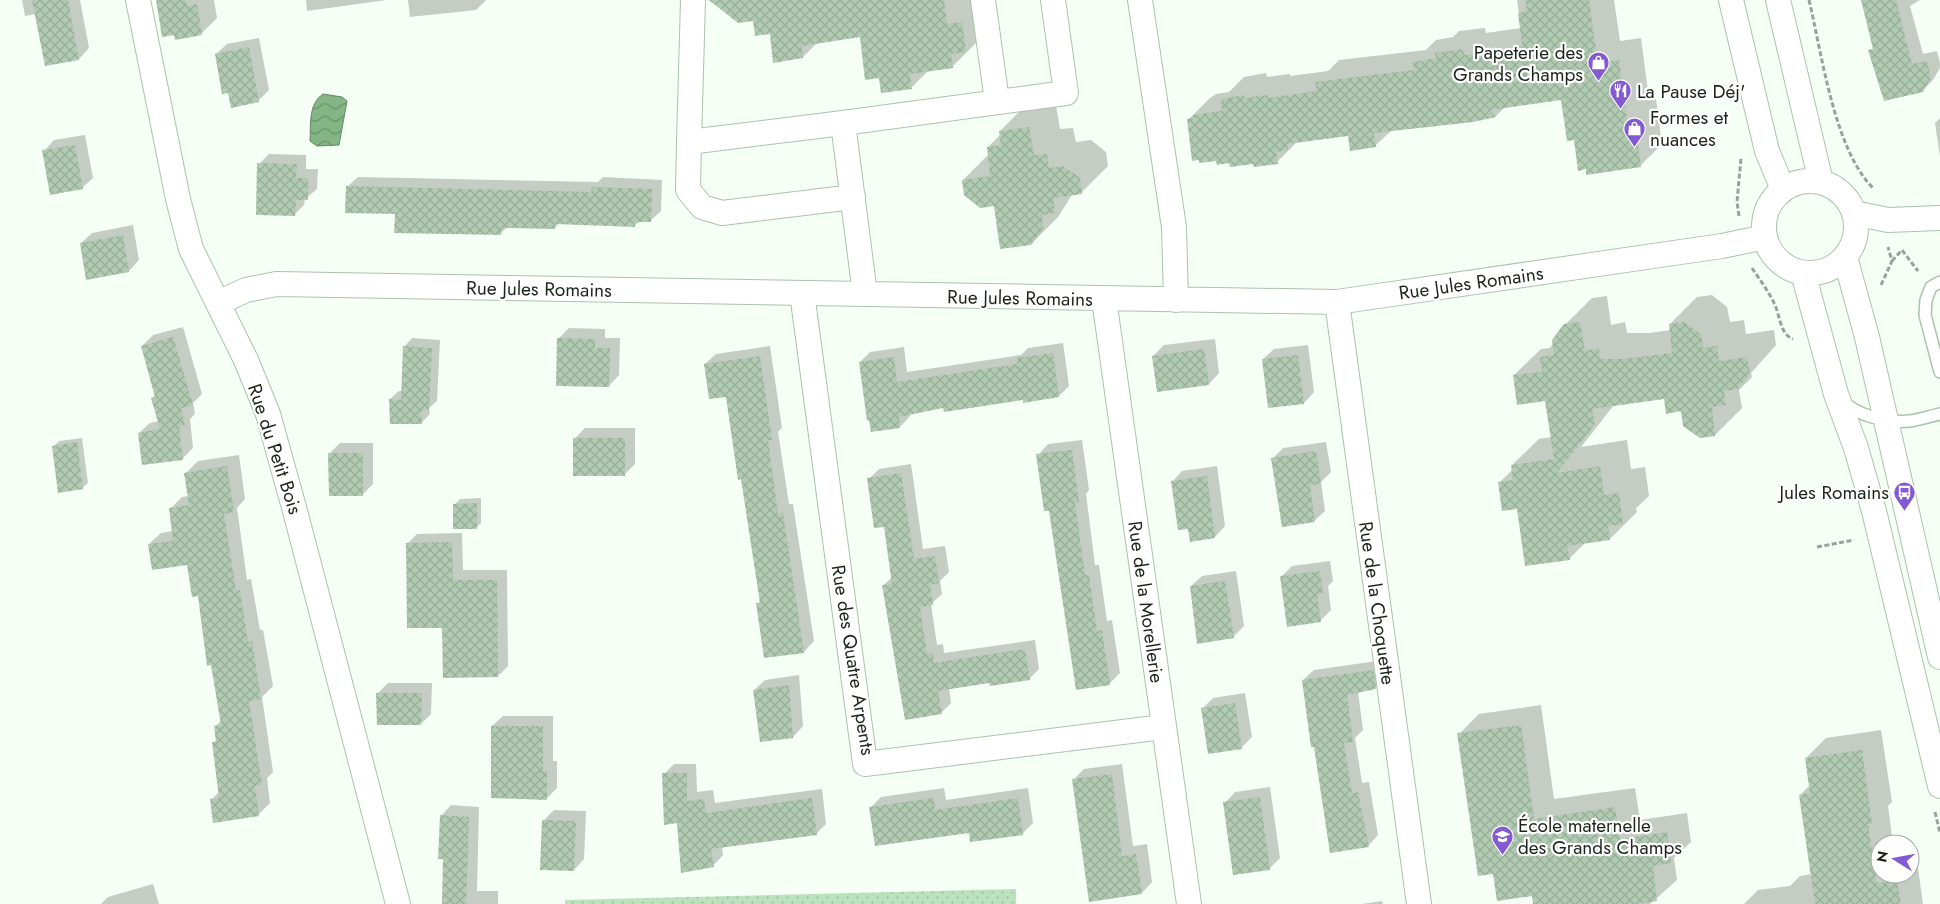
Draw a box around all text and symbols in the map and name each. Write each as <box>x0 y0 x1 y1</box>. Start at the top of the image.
place label: Papeterie des Grands Champs <box>1453 39 1583 88</box>
shop icon: Papeterie des Grands Champs <box>1587 51 1611 82</box>
place label: La Pause Déj' <box>1637 78 1745 105</box>
restaurant icon: La Pause Déj' <box>1609 79 1633 110</box>
place label: Formes et nuances <box>1650 104 1729 153</box>
shop icon: Formes et nuances <box>1622 116 1646 147</box>
street label: Rue Jules Romains <box>1397 259 1545 307</box>
street label: Rue Jules Romains <box>466 274 612 304</box>
street label: Rue Jules Romains <box>947 283 1093 313</box>
street label: Rue du Petit Bois <box>241 380 309 518</box>
place label: Jules Romains <box>1776 479 1889 506</box>
bus stop icon: Jules Romains <box>1893 480 1917 511</box>
street label: Rue de la Morellerie <box>1121 519 1171 685</box>
street label: Rue de la Choquette <box>1352 520 1402 687</box>
street label: Rue des Quatre Arpents <box>825 563 881 757</box>
place label: École maternelle des Grands Champs <box>1518 812 1682 861</box>
school or university icon: École maternelle des Grands Champs <box>1490 824 1514 855</box>
north arrow <box>1870 834 1920 884</box>
text: N <box>1871 849 1893 864</box>

